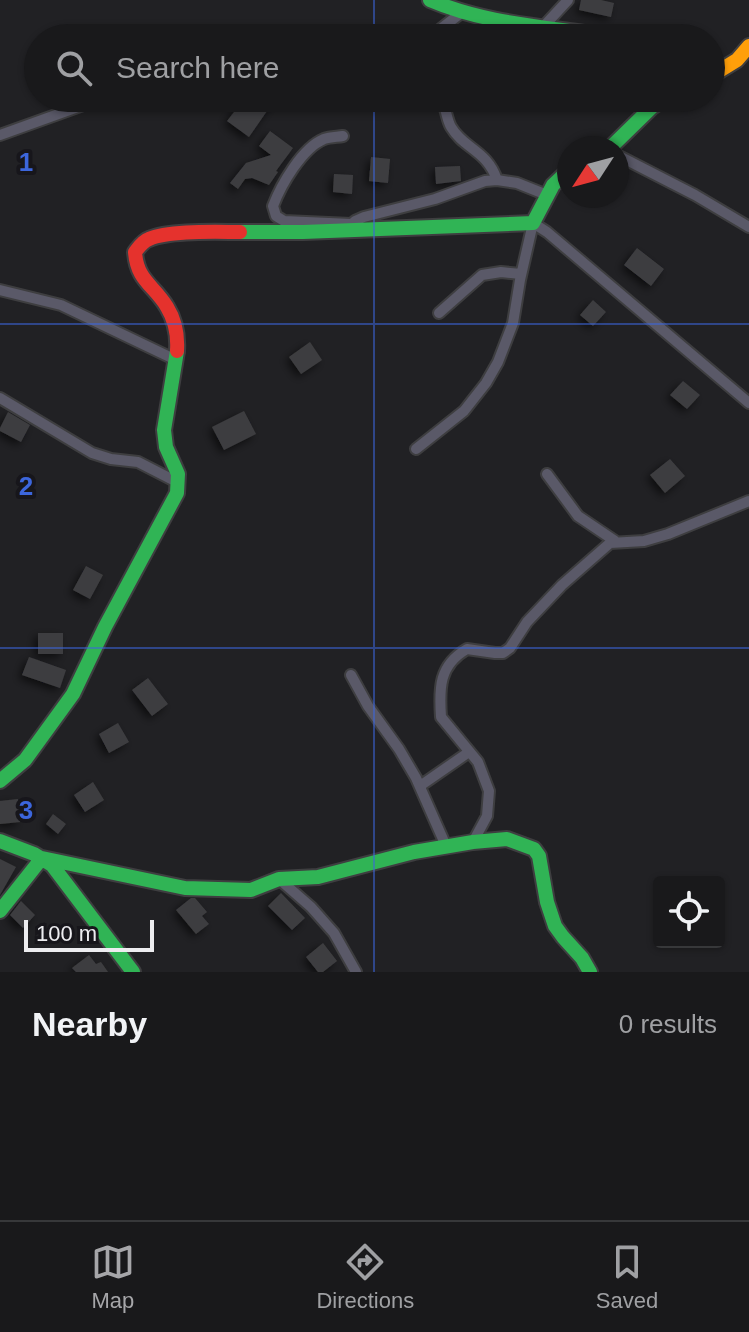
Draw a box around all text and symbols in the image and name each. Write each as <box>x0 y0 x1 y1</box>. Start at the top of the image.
search box <box>24 24 725 112</box>
icon: search <box>52 46 96 90</box>
text: Search here <box>116 51 279 84</box>
north arrow <box>557 136 629 208</box>
text: 1 <box>19 147 33 177</box>
text: 2 <box>19 471 33 501</box>
text: 3 <box>19 795 33 825</box>
map controls <box>653 876 725 948</box>
button: locate <box>653 876 725 948</box>
scale bar <box>24 916 154 952</box>
text: 100 m <box>36 921 97 946</box>
text: Nearby <box>32 1005 147 1043</box>
text: 0 results <box>619 1009 717 1039</box>
tab: Map <box>91 1240 135 1314</box>
tab: Directions <box>316 1240 414 1314</box>
tab: Saved <box>596 1240 658 1314</box>

